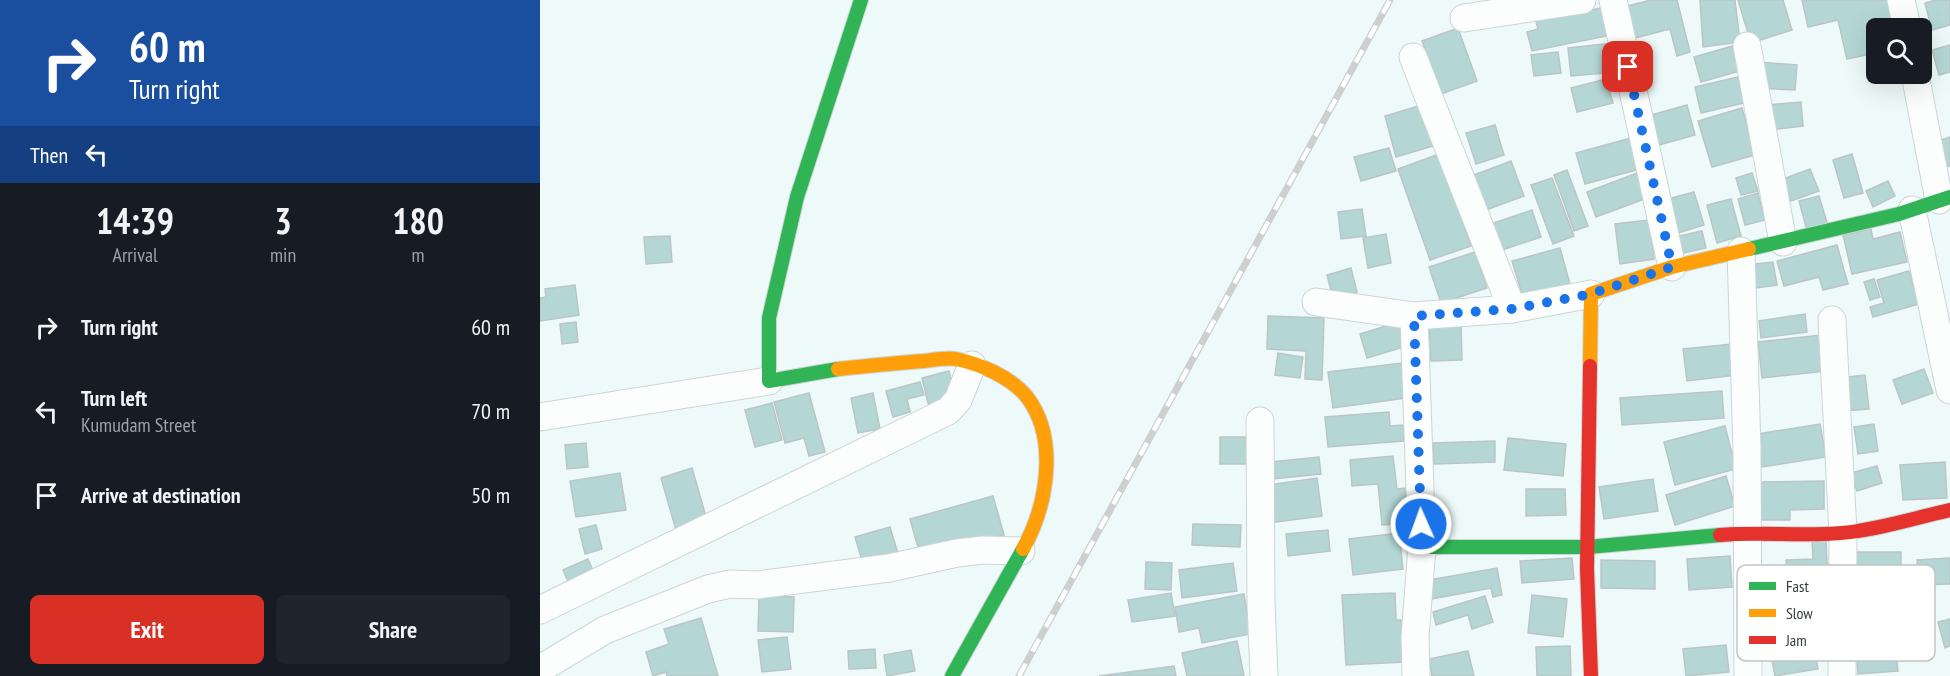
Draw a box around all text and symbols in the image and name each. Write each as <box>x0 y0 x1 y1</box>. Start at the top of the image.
map controls <box>1866 18 1932 84</box>
button: search <box>1866 18 1932 84</box>
text: 60 m <box>129 19 206 74</box>
icon: right <box>30 24 108 102</box>
pin <box>1602 41 1653 92</box>
icon: arrive <box>1611 50 1644 83</box>
text: Turn right <box>129 72 220 106</box>
icon: left <box>80 138 113 171</box>
text: Then <box>30 141 68 169</box>
text: 14:39 <box>96 197 174 244</box>
text: 3 <box>274 197 292 244</box>
text: 180 <box>392 197 444 244</box>
text: Arrival <box>112 242 158 268</box>
text: min <box>270 242 296 268</box>
text: m <box>412 242 425 268</box>
icon: right <box>30 311 63 344</box>
text: Turn right <box>81 313 158 341</box>
text: 60 m <box>471 313 510 341</box>
text: Turn left <box>81 384 147 412</box>
icon: left <box>30 395 63 428</box>
text: 70 m <box>471 397 510 425</box>
text: Kumudam Street <box>81 412 196 438</box>
icon: arrive <box>30 479 63 512</box>
text: Arrive at destination <box>81 481 241 509</box>
text: 50 m <box>471 481 510 509</box>
position arrow <box>1389 492 1453 556</box>
legend <box>1737 565 1935 661</box>
text: Fast <box>1786 576 1809 596</box>
button: Exit <box>30 595 264 664</box>
button: Share <box>276 595 510 664</box>
text: Slow <box>1786 603 1813 623</box>
text: Jam <box>1785 630 1807 650</box>

